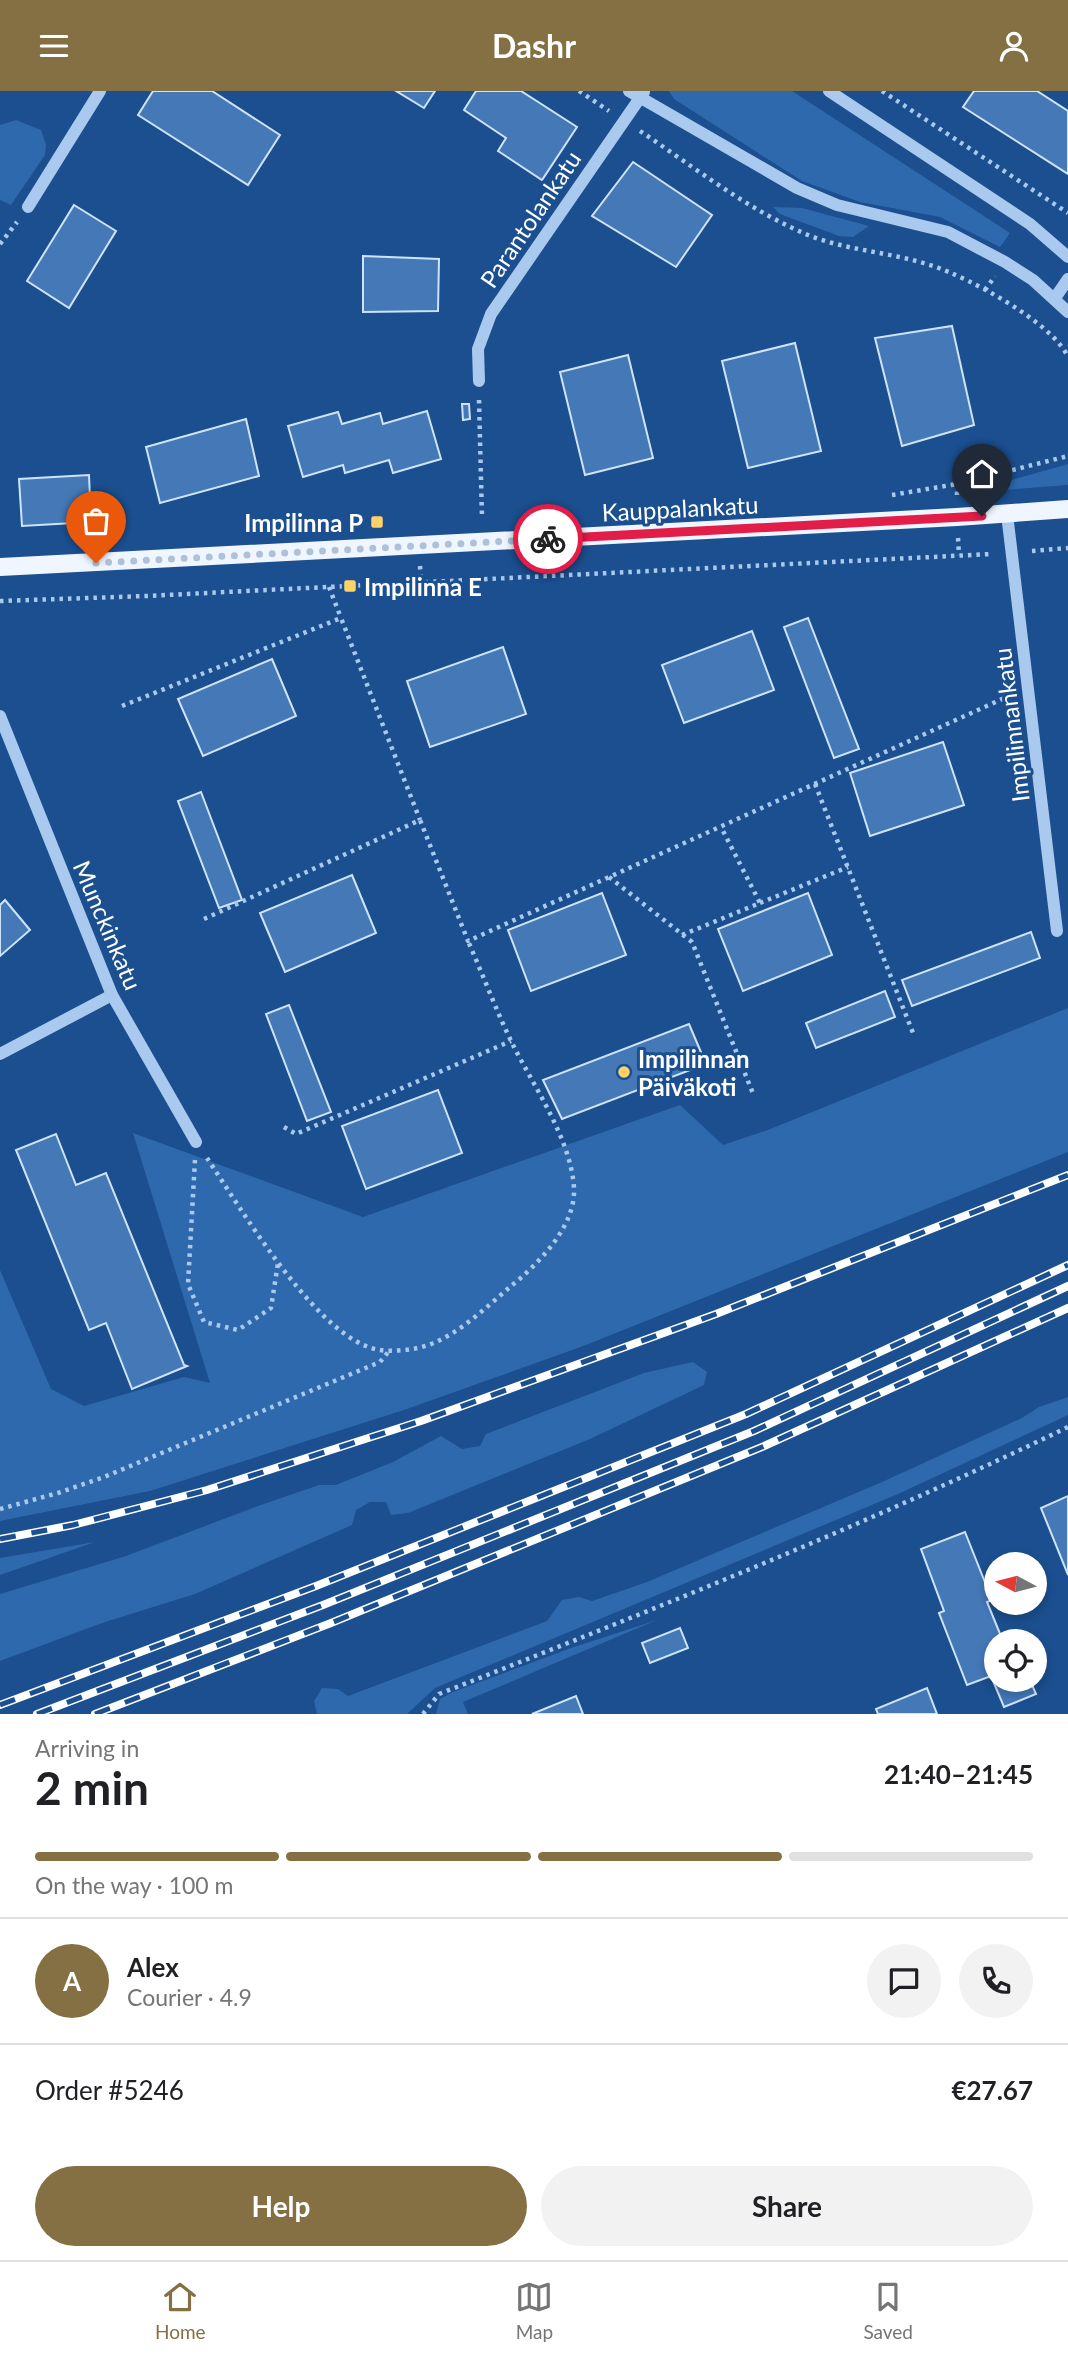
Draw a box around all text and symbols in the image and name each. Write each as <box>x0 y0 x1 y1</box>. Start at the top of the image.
text: Dashr <box>492 26 576 65</box>
icon: menu <box>35 27 73 65</box>
icon: person <box>995 27 1033 65</box>
street label: Parantolankatu <box>474 145 586 293</box>
pin <box>952 444 1012 516</box>
icon: home <box>963 455 1001 493</box>
street label: Kauppalankatu <box>601 489 759 527</box>
pin <box>66 491 126 563</box>
icon: bag <box>77 502 115 540</box>
courier <box>513 504 583 574</box>
place label: Impilinna P <box>244 508 363 537</box>
marker: Impilinna P <box>369 514 385 530</box>
icon: bike <box>529 520 567 558</box>
place label: Impilinna E <box>364 572 482 601</box>
marker: Impilinna E <box>342 578 358 594</box>
street label: Impilinnankatu <box>987 646 1035 804</box>
street label: Munckinkatu <box>68 856 148 994</box>
place label: Impilinnan Päiväkoti <box>638 1044 750 1101</box>
marker: Impilinnan Päiväkoti <box>616 1064 632 1080</box>
north arrow <box>984 1552 1046 1615</box>
map controls <box>984 1552 1047 1692</box>
button: locate <box>984 1629 1047 1692</box>
text: Arriving in <box>35 1734 139 1762</box>
text: 21:40–21:45 <box>884 1758 1033 1790</box>
text: 2 min <box>35 1760 149 1815</box>
text: On the way · 100 m <box>35 1871 234 1899</box>
button: chat <box>867 1944 941 2018</box>
button: phone <box>959 1944 1033 2018</box>
text: Alex <box>127 1951 179 1983</box>
text: A <box>63 1965 81 1997</box>
text: Courier · 4.9 <box>127 1983 252 2011</box>
text: Order #5246 <box>35 2074 184 2106</box>
text: €27.67 <box>951 2074 1033 2106</box>
button: Help <box>35 2166 527 2246</box>
button: Share <box>541 2166 1033 2246</box>
tab: Home <box>155 2278 206 2343</box>
tab: Map <box>515 2278 553 2343</box>
tab: Saved <box>863 2278 913 2343</box>

